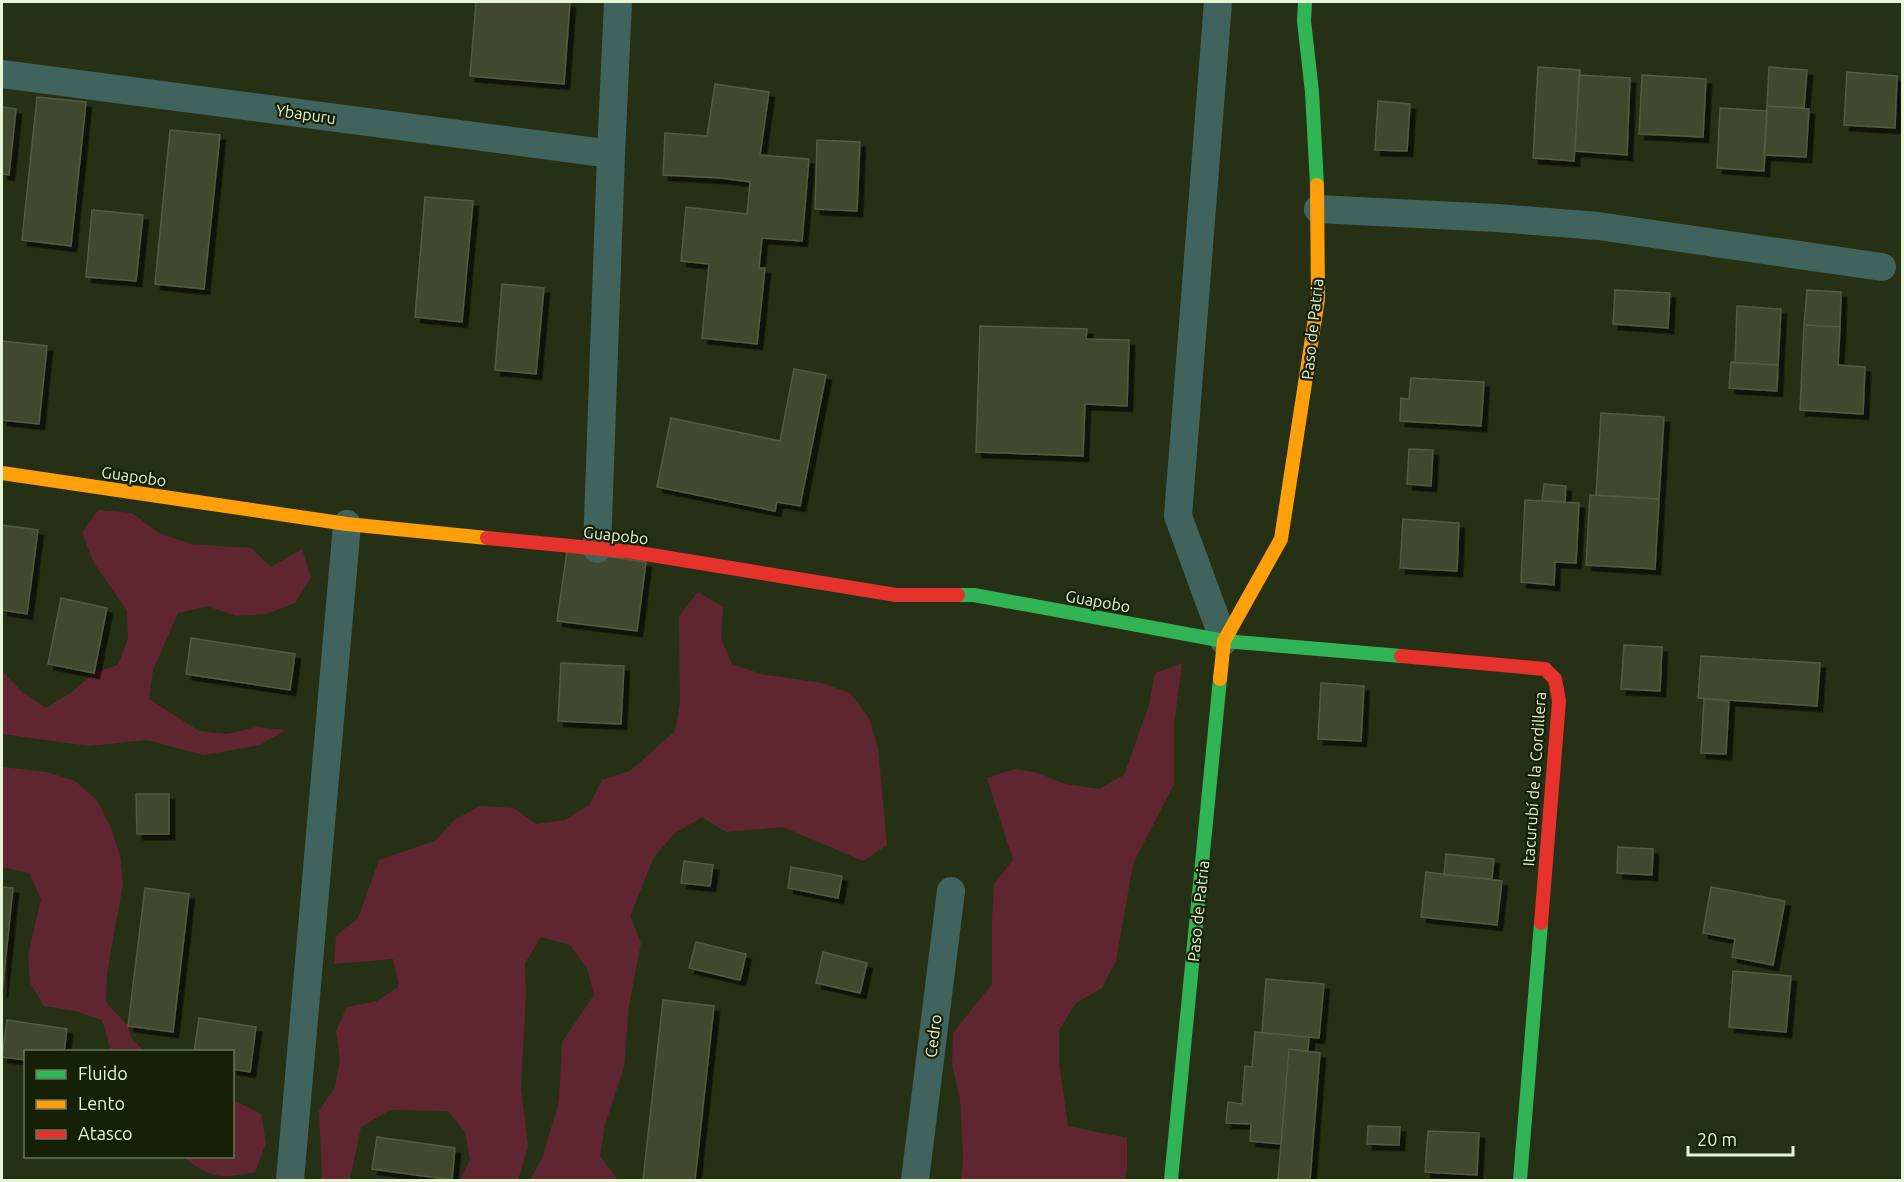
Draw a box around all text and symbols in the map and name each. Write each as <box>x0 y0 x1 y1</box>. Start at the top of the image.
street label: Ybapuru <box>275 101 337 127</box>
street label: Paso de Patria <box>1298 278 1326 380</box>
street label: Guapobo <box>100 463 168 489</box>
street label: Guapobo <box>583 523 649 547</box>
street label: Guapobo <box>1064 586 1132 616</box>
street label: Itacurubí de la Cordillera <box>1519 691 1549 867</box>
street label: Paso de Patria <box>1184 860 1212 962</box>
street label: Cedro <box>921 1013 945 1059</box>
legend <box>24 1050 234 1158</box>
text: Fluido <box>78 1063 128 1083</box>
text: Lento <box>78 1093 125 1113</box>
scale bar <box>1688 1119 1793 1157</box>
text: Atasco <box>78 1123 133 1143</box>
text: 20 m <box>1697 1129 1737 1149</box>

